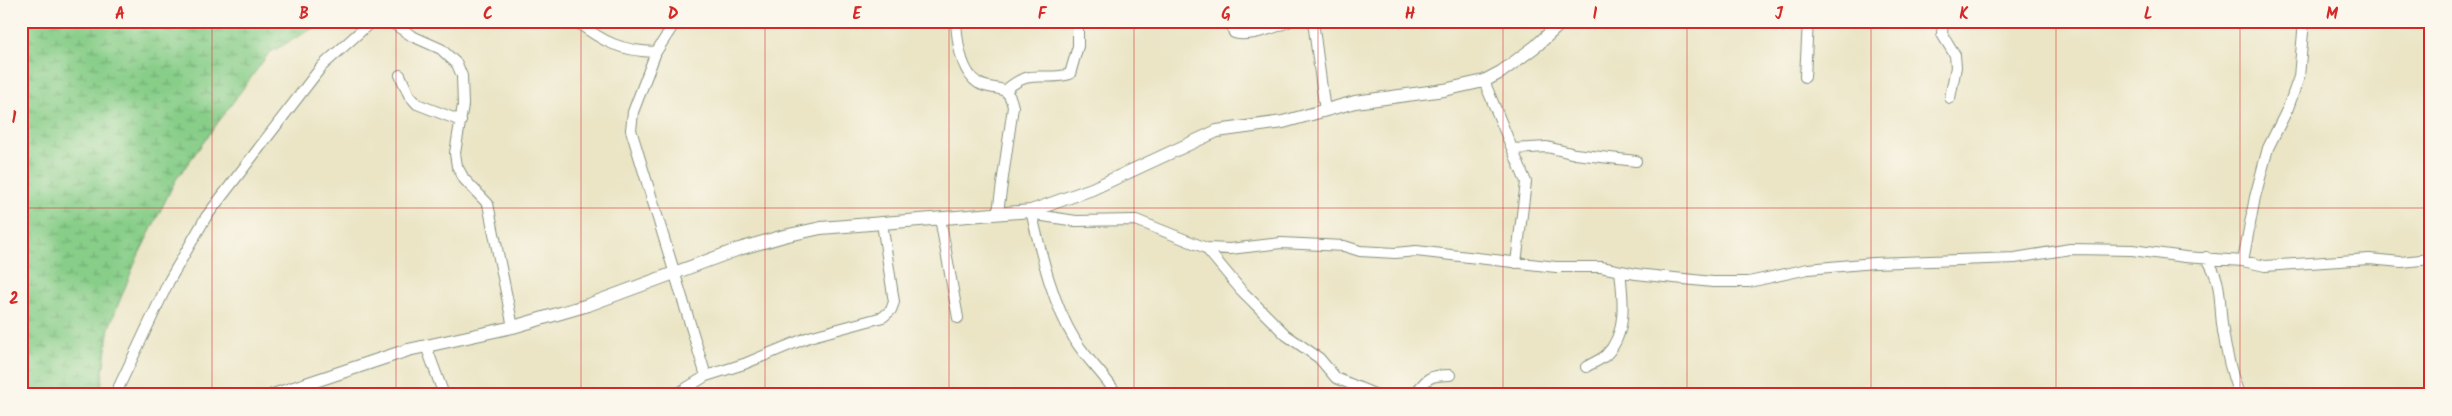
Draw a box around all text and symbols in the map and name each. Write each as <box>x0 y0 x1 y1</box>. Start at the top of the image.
text: A <box>115 2 125 27</box>
text: B <box>299 2 309 27</box>
text: C <box>483 2 493 27</box>
text: D <box>668 2 679 27</box>
text: E <box>853 2 863 27</box>
text: F <box>1038 2 1048 27</box>
text: G <box>1221 2 1231 27</box>
text: H <box>1405 2 1415 27</box>
text: I <box>1593 2 1598 27</box>
text: J <box>1775 2 1784 27</box>
text: K <box>1959 2 1969 27</box>
text: L <box>2144 2 2152 27</box>
text: M <box>2326 2 2339 27</box>
text: 1 <box>12 106 17 131</box>
text: 2 <box>9 287 19 312</box>

